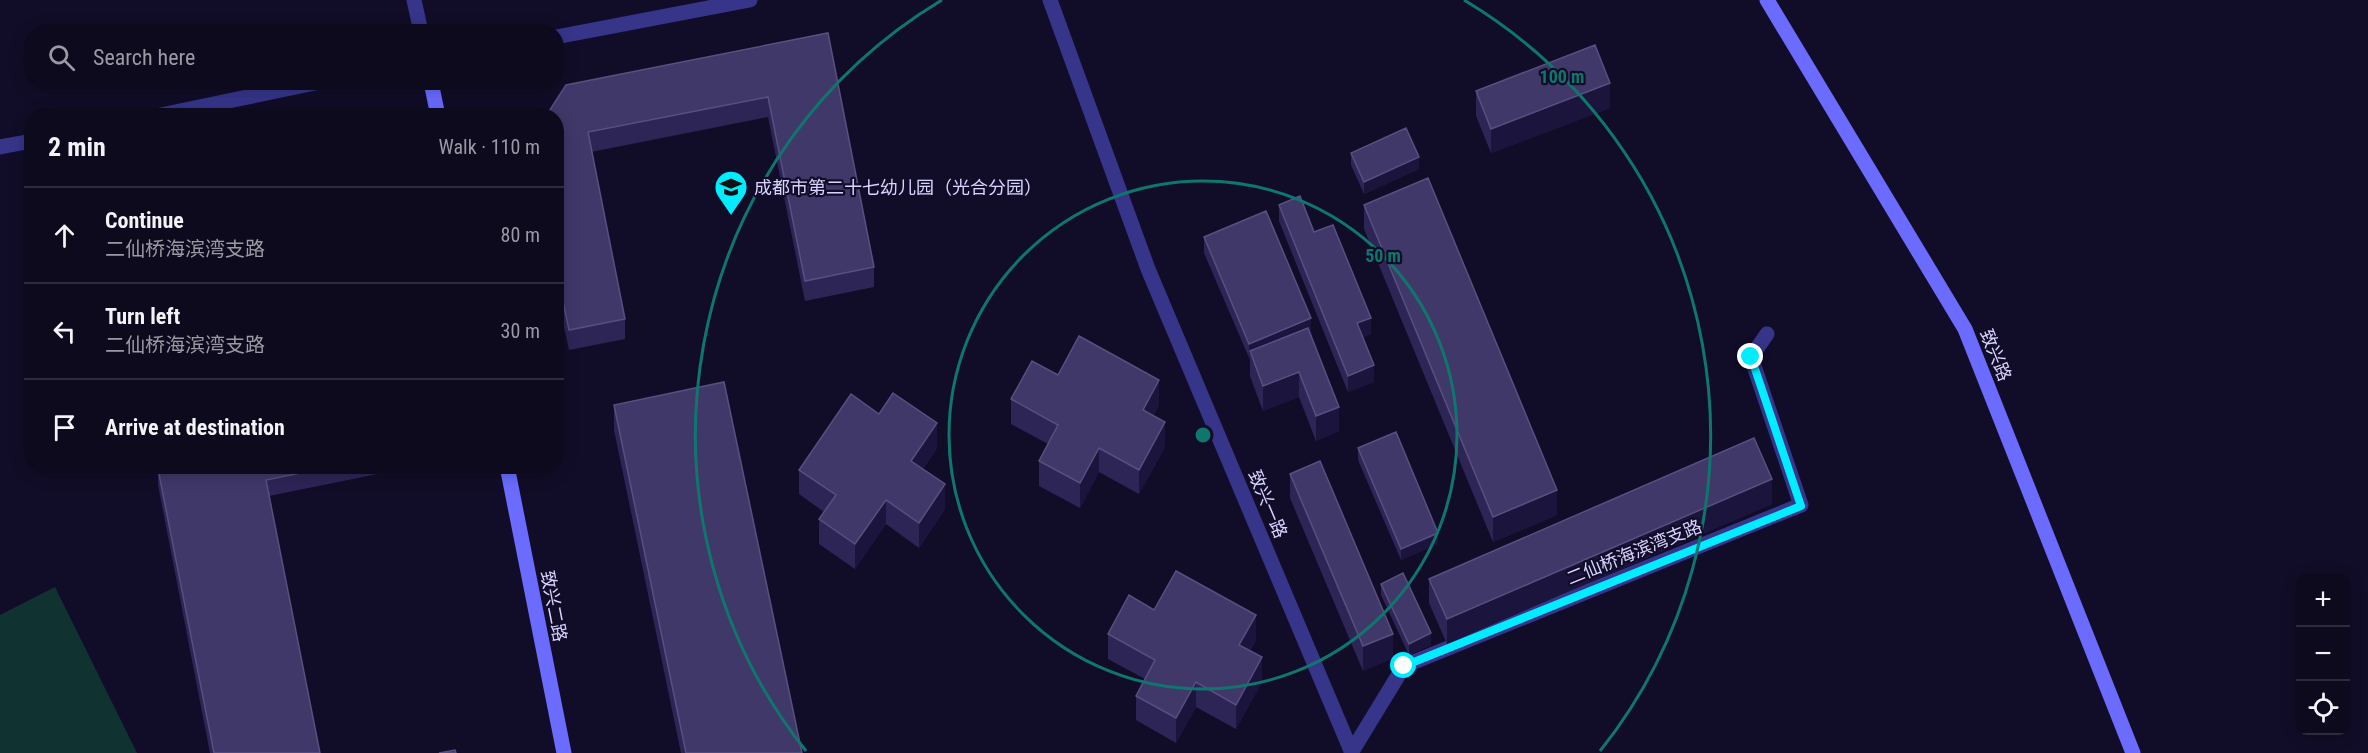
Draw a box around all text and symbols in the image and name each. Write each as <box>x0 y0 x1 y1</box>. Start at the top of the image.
search box <box>24 24 564 90</box>
icon: search <box>45 41 78 74</box>
text: Search here <box>93 45 195 70</box>
text: 100 m <box>1540 66 1584 87</box>
text: 2 min <box>48 132 106 162</box>
text: Walk · 110 m <box>439 135 540 159</box>
school or university icon: 成都市第二十七幼儿园（光合分园） <box>713 169 749 216</box>
place label: 成都市第二十七幼儿园（光合分园） <box>754 177 1042 198</box>
text: Continue <box>105 208 184 233</box>
icon: ahead <box>48 219 81 252</box>
text: 80 m <box>501 223 540 247</box>
text: 二仙桥海滨湾支路 <box>105 237 265 261</box>
text: 50 m <box>1365 245 1401 266</box>
text: Turn left <box>105 304 180 329</box>
icon: left <box>48 315 81 348</box>
text: 30 m <box>501 319 540 343</box>
street label: 致兴路 <box>1976 326 2016 384</box>
text: 二仙桥海滨湾支路 <box>105 333 265 357</box>
route end <box>1737 343 1763 369</box>
icon: arrive <box>48 411 81 444</box>
text: Arrive at destination <box>105 415 285 440</box>
centre of rings <box>1193 425 1213 445</box>
street label: 致兴一路 <box>1244 467 1292 541</box>
street label: 二仙桥海滨湾支路 <box>1563 515 1705 589</box>
street label: 致兴二路 <box>537 569 571 643</box>
map controls <box>2296 573 2350 735</box>
button: + <box>2296 573 2350 627</box>
button: − <box>2296 627 2350 681</box>
route start <box>1390 652 1416 678</box>
button: locate <box>2296 681 2350 735</box>

